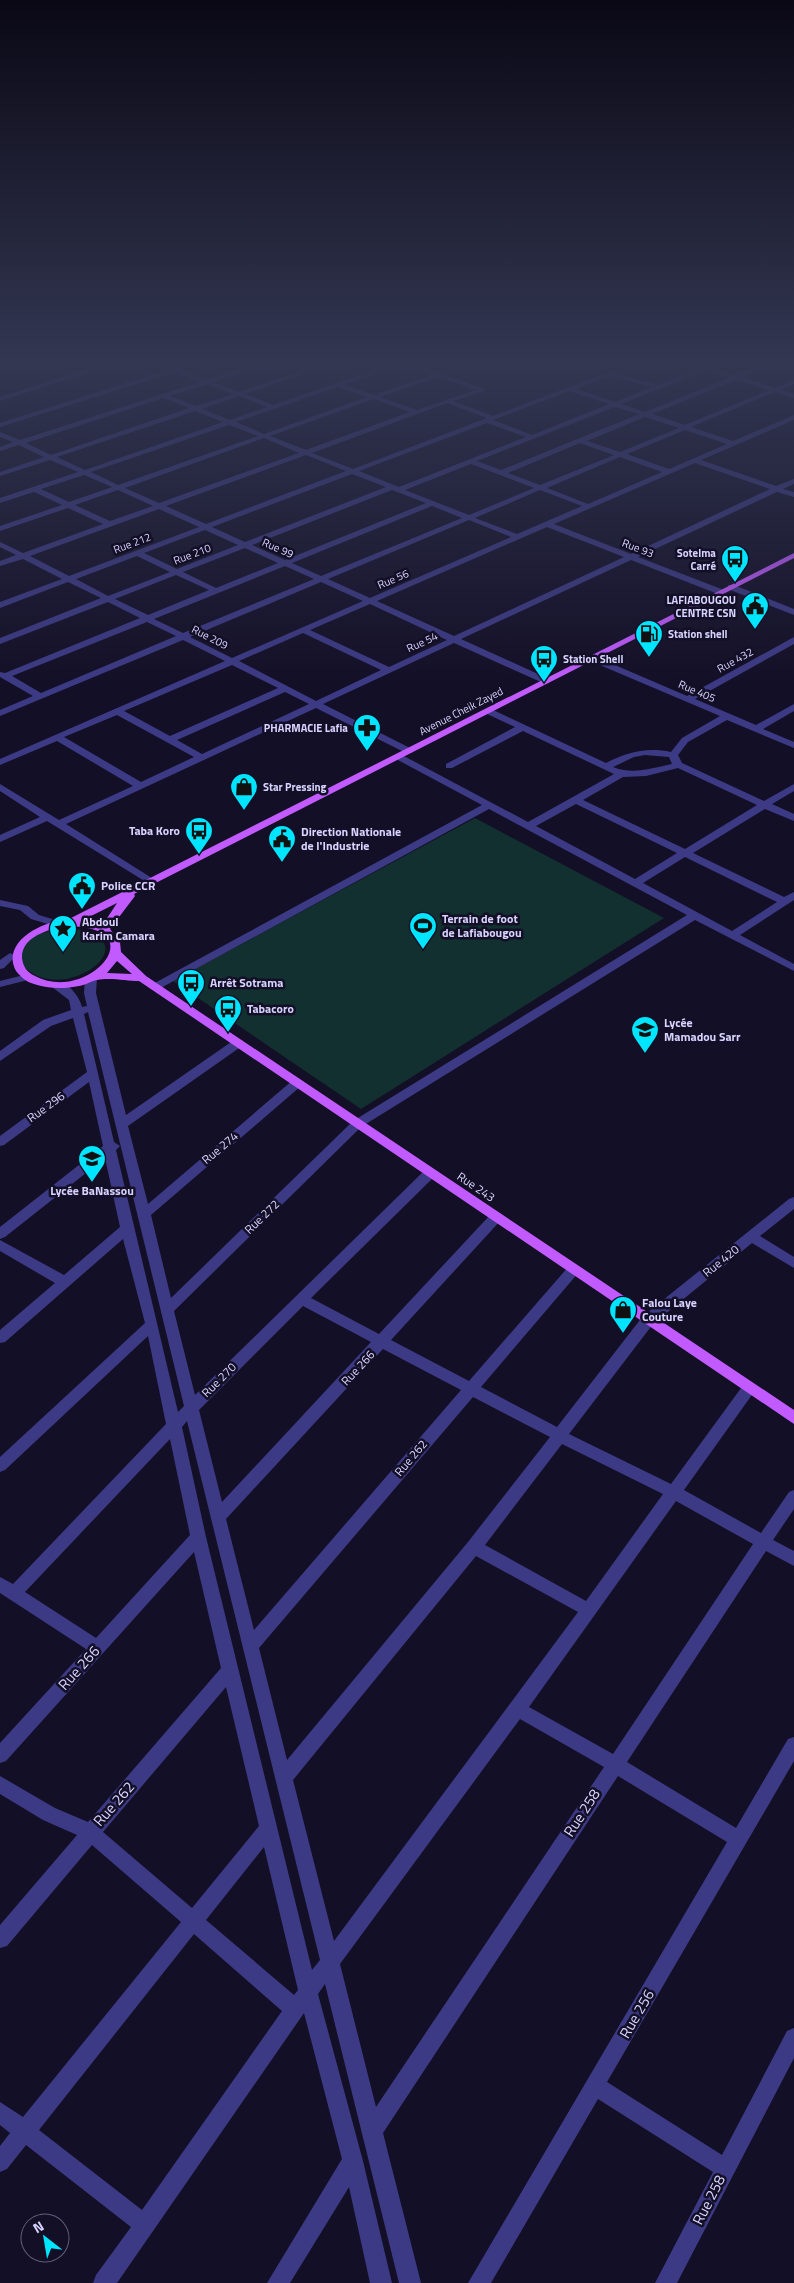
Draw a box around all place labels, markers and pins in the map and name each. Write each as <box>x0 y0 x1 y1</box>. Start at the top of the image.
bus stop icon: Sotelma Carré <box>720 544 750 583</box>
place label: Sotelma Carré <box>677 545 716 574</box>
public building icon: LAFIABOUGOU CENTRE CSN <box>740 591 770 630</box>
place label: LAFIABOUGOU CENTRE CSN <box>666 592 736 621</box>
fuel station icon: Station shell <box>634 619 664 658</box>
place label: Station shell <box>668 626 728 642</box>
bus stop icon: Station Shell <box>529 644 559 683</box>
place label: Station Shell <box>563 651 623 667</box>
pharmacy icon: PHARMACIE Lafia <box>352 713 382 752</box>
place label: PHARMACIE Lafia <box>264 720 348 736</box>
shop icon: Star Pressing <box>229 772 259 811</box>
place label: Star Pressing <box>263 779 327 795</box>
bus stop icon: Taba Koro <box>184 816 214 855</box>
place label: Taba Koro <box>129 821 180 840</box>
place label: Direction Nationale de l'Industrie <box>301 822 401 855</box>
public building icon: Direction Nationale de l'Industrie <box>267 824 297 863</box>
public building icon: Police CCR <box>67 871 97 910</box>
place label: Police CCR <box>101 876 155 895</box>
place label: Terrain de foot de Lafiabougou <box>442 909 522 942</box>
sports icon: Terrain de foot de Lafiabougou <box>408 911 438 950</box>
place label: Abdoul Karim Camara <box>82 912 155 945</box>
place icon: Abdoul Karim Camara <box>48 914 78 953</box>
bus stop icon: Arrêt Sotrama <box>176 968 206 1007</box>
place label: Arrêt Sotrama <box>210 973 283 992</box>
bus stop icon: Tabacoro <box>213 994 243 1033</box>
place label: Tabacoro <box>247 999 294 1018</box>
place label: Lycée Mamadou Sarr <box>664 1013 741 1046</box>
school or university icon: Lycée Mamadou Sarr <box>630 1015 660 1054</box>
school or university icon: Lycée BaNassou <box>77 1144 107 1183</box>
place label: Lycée BaNassou <box>50 1181 134 1200</box>
place label: Falou Laye Couture <box>642 1293 697 1326</box>
shop icon: Falou Laye Couture <box>608 1295 638 1334</box>

